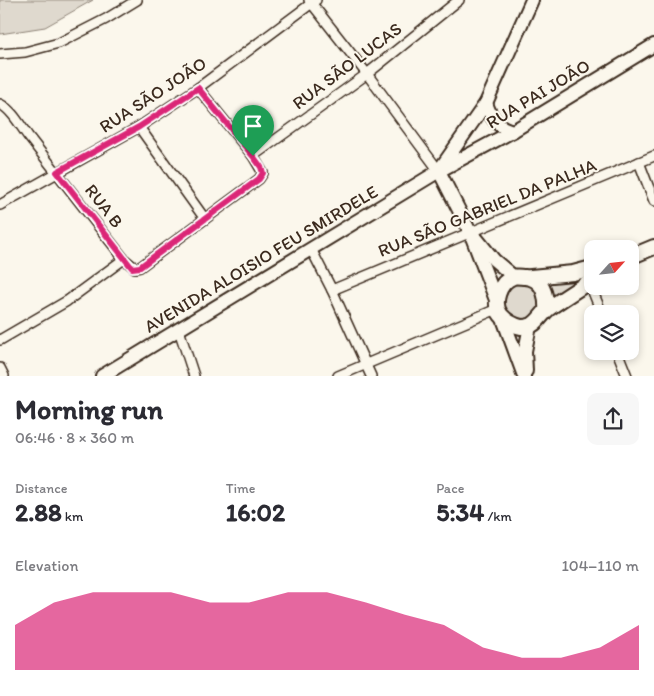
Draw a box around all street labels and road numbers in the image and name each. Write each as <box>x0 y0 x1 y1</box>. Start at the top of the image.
street label: RUA SÃO LUCAS <box>288 18 406 114</box>
street label: RUA SÃO JOÃO <box>95 52 211 138</box>
street label: RUA PAI JOÃO <box>482 54 594 134</box>
street label: RUA SÃO GABRIEL DA PALHA <box>375 154 600 262</box>
street label: RUA B <box>80 180 128 232</box>
street label: AVENIDA ALOISIO FEU SMIRDELE <box>140 180 382 338</box>

